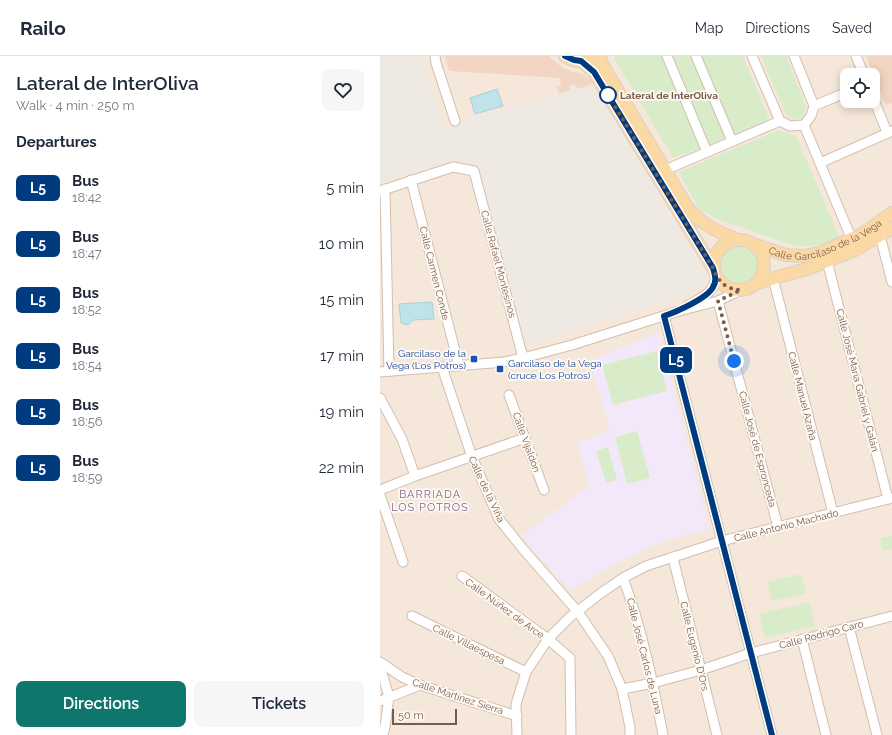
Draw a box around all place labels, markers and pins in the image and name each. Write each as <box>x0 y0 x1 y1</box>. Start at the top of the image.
marker: Lateral de InterOliva <box>599 86 617 104</box>
place label: Lateral de InterOliva <box>620 90 718 101</box>
place label: Garcilaso de la Vega (Los Potros) <box>386 348 466 371</box>
marker: Garcilaso de la Vega (Los Potros) <box>469 354 479 364</box>
place label: Garcilaso de la Vega (cruce Los Potros) <box>508 358 602 381</box>
marker: Garcilaso de la Vega (cruce Los Potros) <box>495 364 505 374</box>

